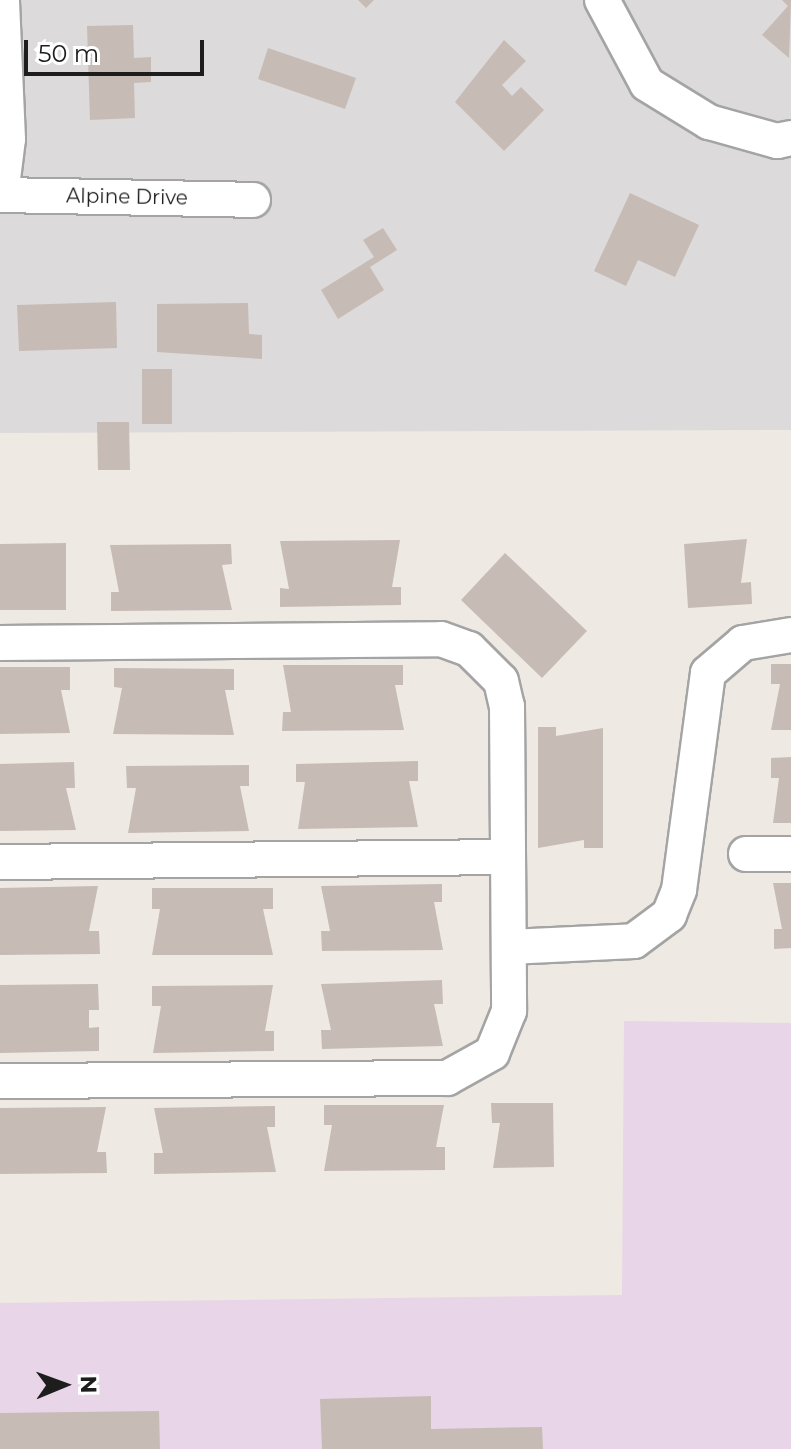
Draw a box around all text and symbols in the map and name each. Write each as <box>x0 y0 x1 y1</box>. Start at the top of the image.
scale bar <box>28 24 208 74</box>
text: 50 m <box>38 39 99 68</box>
street label: Alpine Drive <box>66 184 188 210</box>
north arrow <box>24 1345 104 1425</box>
text: N <box>75 1375 102 1394</box>

